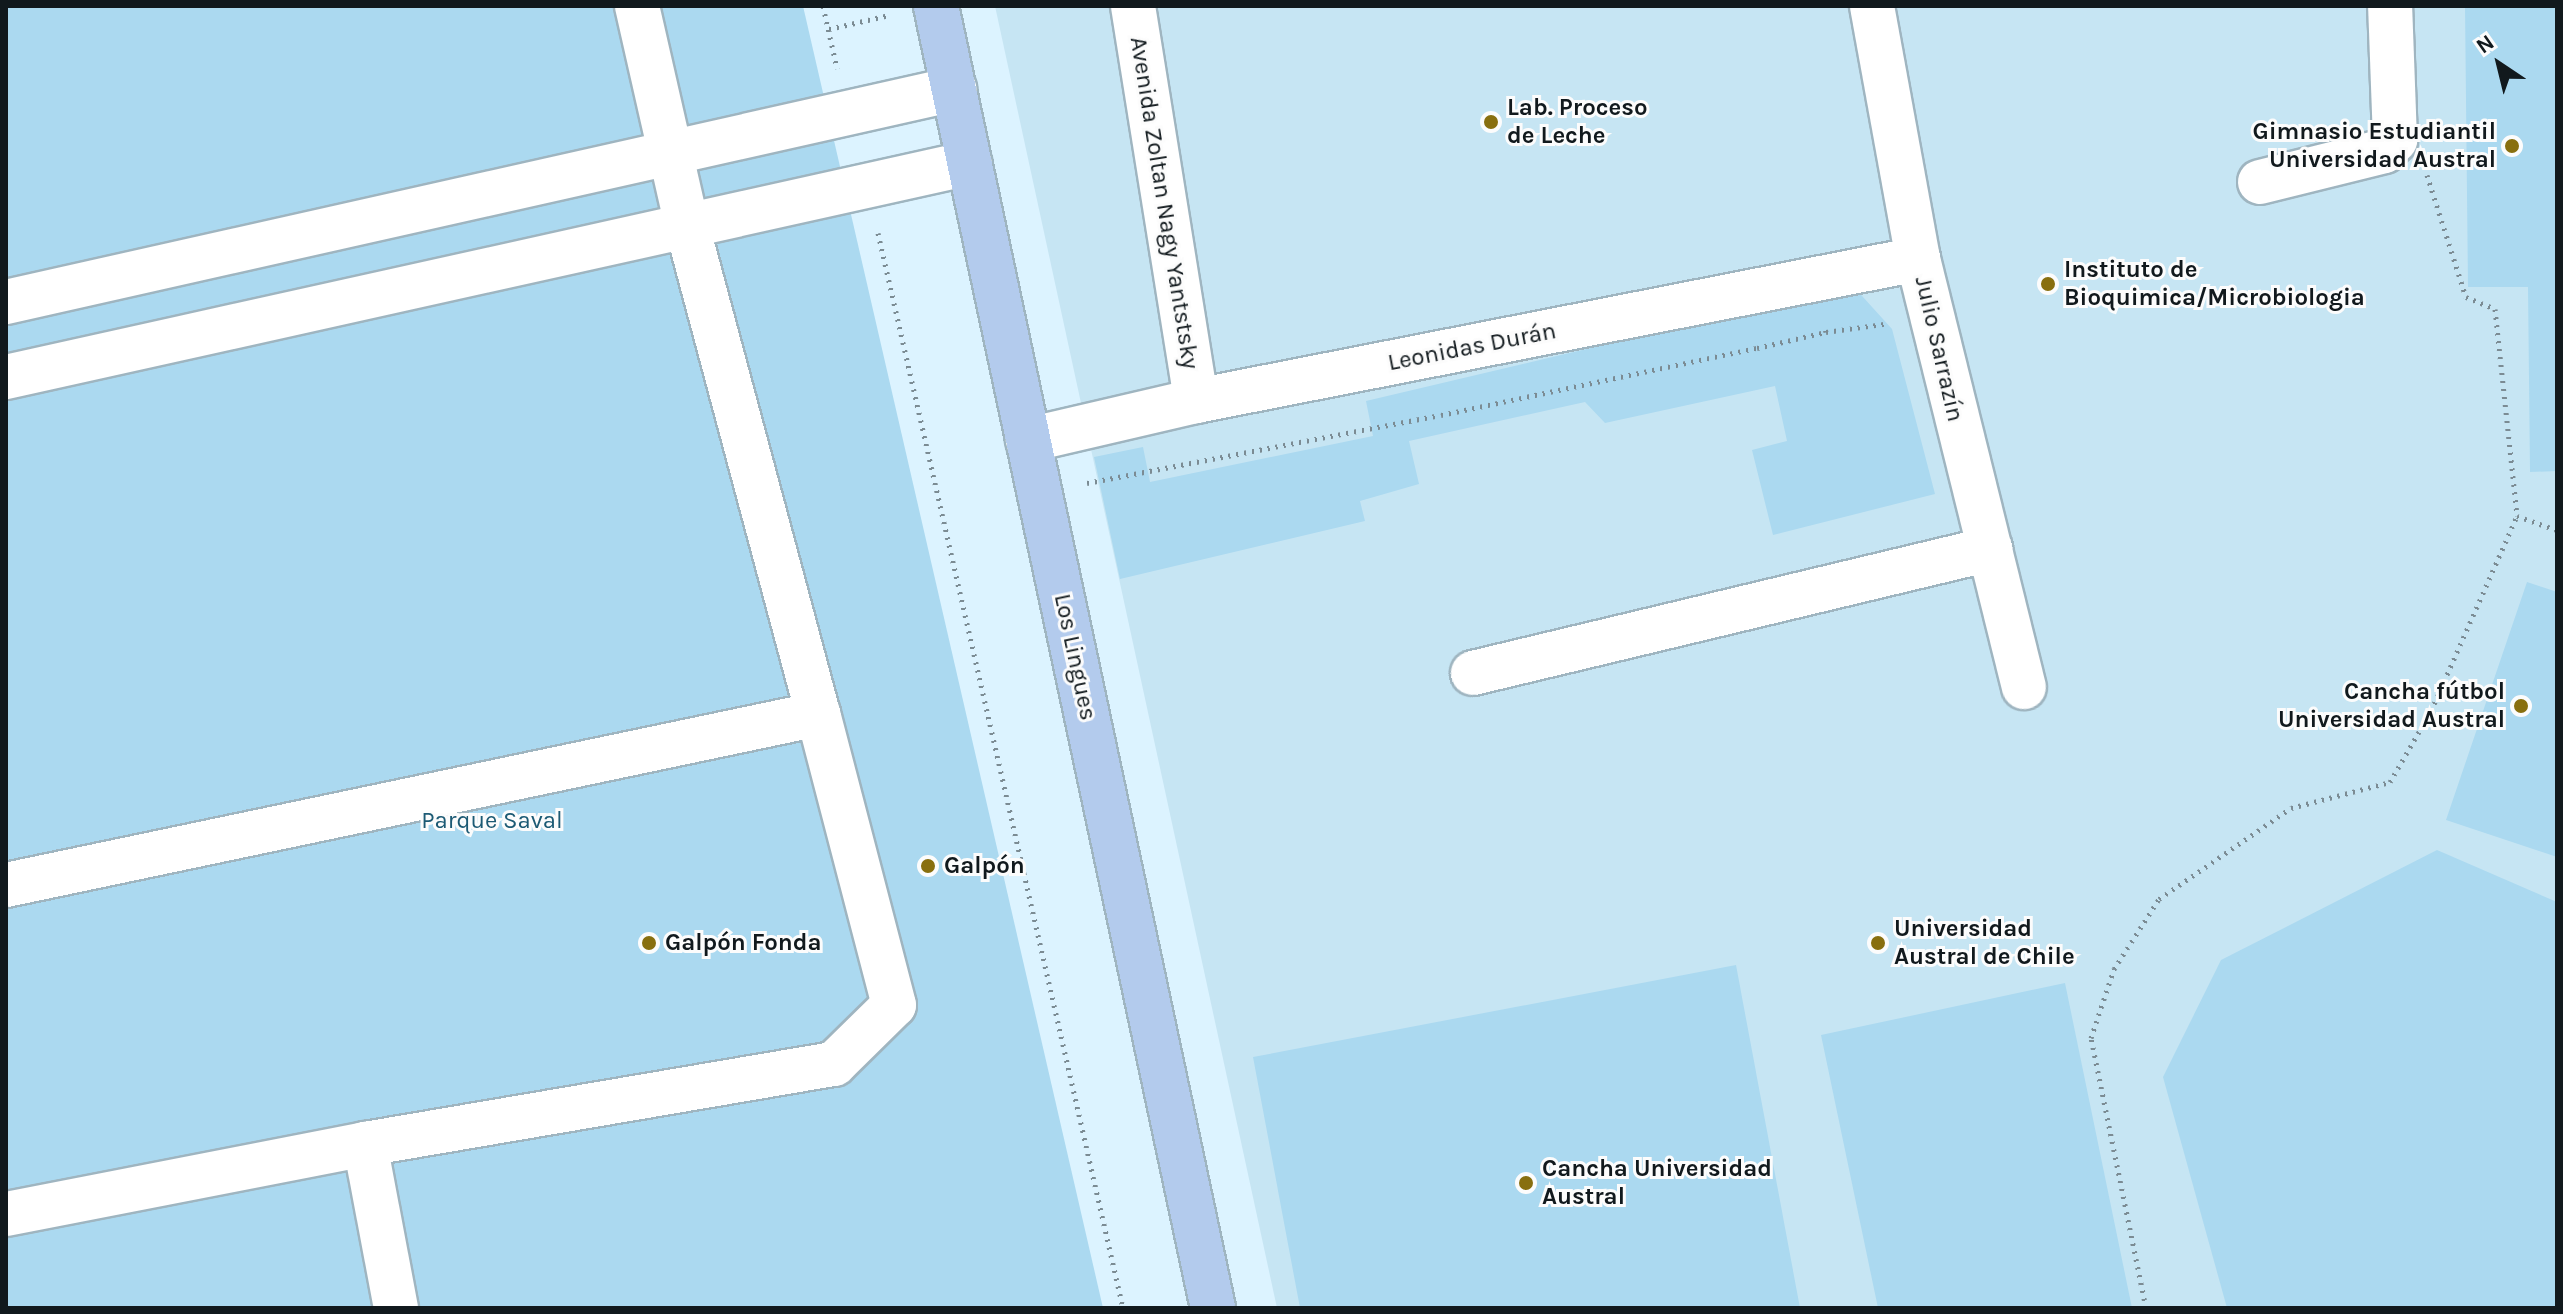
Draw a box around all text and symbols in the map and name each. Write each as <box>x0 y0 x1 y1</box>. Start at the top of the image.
north arrow <box>2459 24 2539 104</box>
text: N <box>2471 29 2499 60</box>
street label: Avenida Zoltan Nagy Yantstsky <box>1123 35 1205 371</box>
place label: Lab. Proceso de Leche <box>1507 94 1647 150</box>
marker: Lab. Proceso de Leche <box>1482 113 1500 131</box>
place label: Gimnasio Estudiantil Universidad Austral <box>2252 118 2496 174</box>
marker: Gimnasio Estudiantil Universidad Austral <box>2503 137 2521 155</box>
place label: Instituto de Bioquimica/Microbiologia <box>2064 256 2365 312</box>
street label: Julio Sarrazín <box>1908 274 1970 424</box>
marker: Instituto de Bioquimica/Microbiologia <box>2039 275 2057 293</box>
street label: Leonidas Durán <box>1385 317 1559 377</box>
street label: Los Lingues <box>1048 591 1102 723</box>
place label: Cancha fútbol Universidad Austral <box>2278 678 2505 734</box>
marker: Cancha fútbol Universidad Austral <box>2512 697 2530 715</box>
park label: Parque Saval <box>421 807 563 835</box>
place label: Galpón <box>944 852 1025 880</box>
marker: Galpón <box>919 857 937 875</box>
place label: Universidad Austral de Chile <box>1894 915 2075 971</box>
place label: Galpón Fonda <box>665 929 822 957</box>
marker: Galpón Fonda <box>640 934 658 952</box>
marker: Universidad Austral de Chile <box>1869 934 1887 952</box>
place label: Cancha Universidad Austral <box>1542 1155 1772 1211</box>
marker: Cancha Universidad Austral <box>1517 1174 1535 1192</box>

